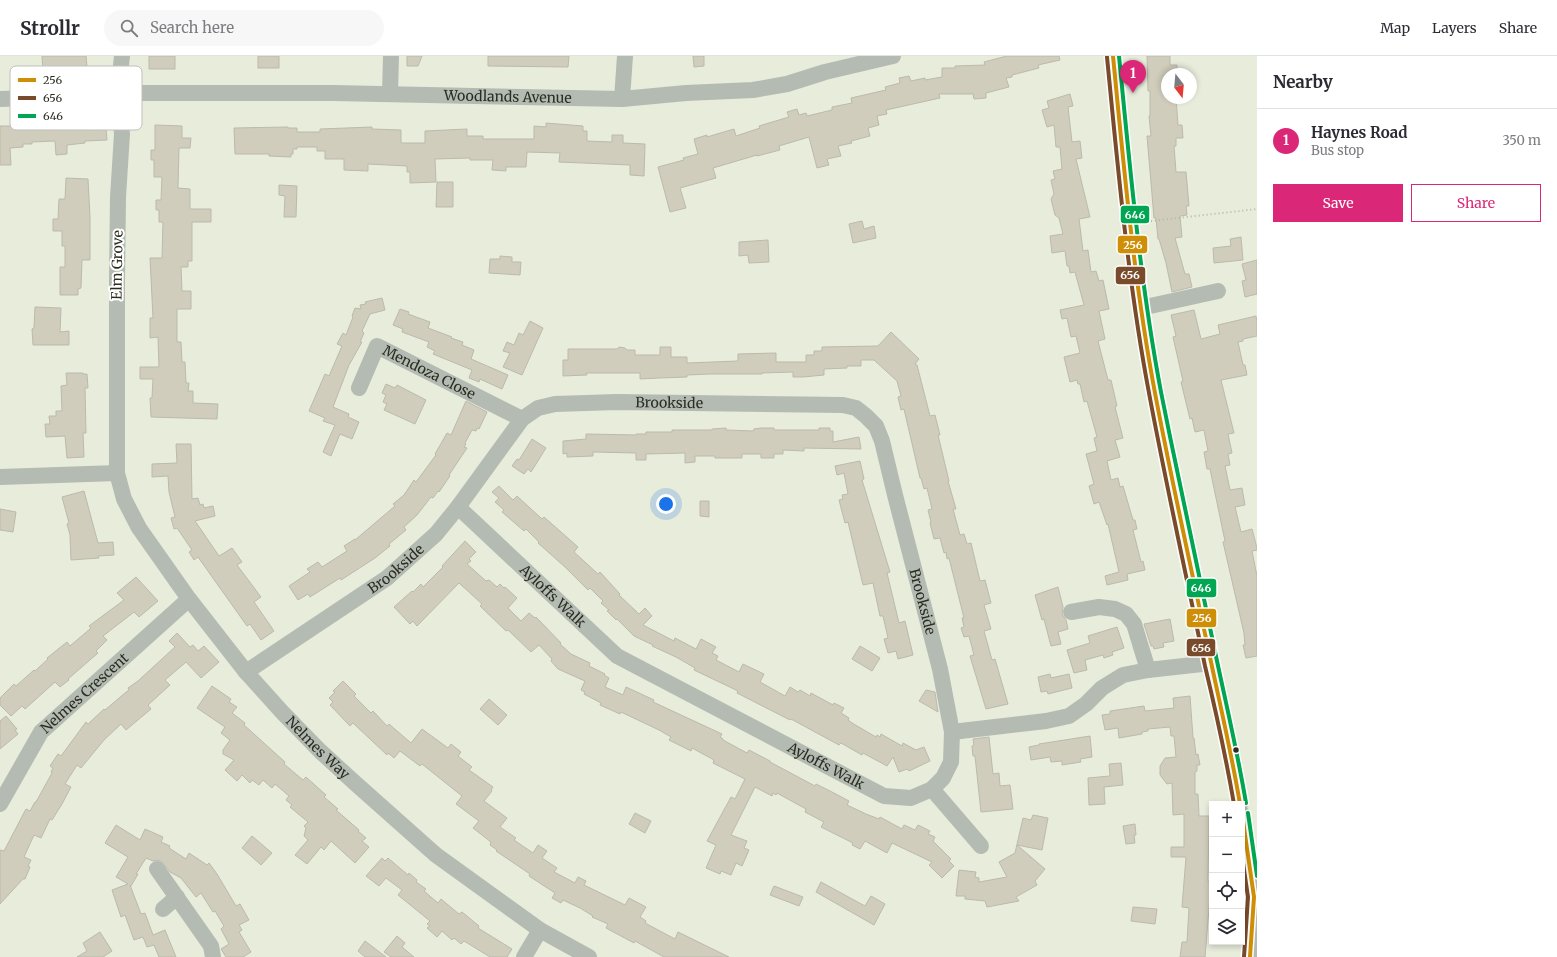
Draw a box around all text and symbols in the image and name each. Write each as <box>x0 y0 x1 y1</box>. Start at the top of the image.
search box <box>104 10 384 46</box>
text: Strollr <box>20 16 80 40</box>
icon: search <box>118 17 140 39</box>
text: Search here <box>150 18 234 37</box>
text: Map <box>1380 19 1410 37</box>
text: Layers <box>1432 19 1477 37</box>
text: Share <box>1499 19 1537 37</box>
pin: 1 <box>1120 60 1146 93</box>
legend <box>10 66 142 130</box>
north arrow <box>1161 68 1197 104</box>
text: Nearby <box>1273 71 1333 93</box>
text: 256 <box>43 73 62 87</box>
street label: Woodlands Avenue <box>443 86 572 107</box>
text: 656 <box>43 91 62 105</box>
text: 646 <box>43 109 63 123</box>
text: Haynes Road <box>1311 123 1407 142</box>
text: 1 <box>1283 132 1289 149</box>
text: 350 m <box>1503 132 1541 149</box>
text: Bus stop <box>1311 142 1364 159</box>
button: Save <box>1273 184 1403 222</box>
button: Share <box>1411 184 1541 222</box>
line badge: 646 <box>1120 205 1150 224</box>
text: 646 <box>1125 208 1145 222</box>
street label: Elm Grove <box>107 230 127 300</box>
line badge: 256 <box>1117 235 1148 254</box>
text: 256 <box>1123 238 1143 252</box>
line badge: 656 <box>1115 266 1146 285</box>
text: 656 <box>1120 268 1140 282</box>
street label: Mendoza Close <box>380 341 478 403</box>
street label: Brookside <box>635 393 703 412</box>
your location <box>656 494 676 514</box>
street label: Brookside <box>364 540 428 597</box>
street label: Ayloffs Walk <box>515 560 590 631</box>
street label: Brookside <box>905 567 940 637</box>
line badge: 646 <box>1186 578 1217 598</box>
text: 646 <box>1191 581 1211 595</box>
line badge: 256 <box>1186 608 1217 628</box>
text: 256 <box>1192 611 1212 625</box>
line badge: 656 <box>1186 638 1216 657</box>
text: 656 <box>1191 641 1211 655</box>
street label: Nelmes Crescent <box>37 649 132 737</box>
street label: Nelmes Way <box>282 712 354 784</box>
street label: Ayloffs Walk <box>784 738 868 793</box>
unlabelled marker <box>1231 745 1241 755</box>
map controls <box>1209 801 1245 945</box>
button: + <box>1209 801 1245 837</box>
button: − <box>1209 837 1245 873</box>
button: locate <box>1209 873 1245 909</box>
button: layers <box>1209 909 1245 945</box>

